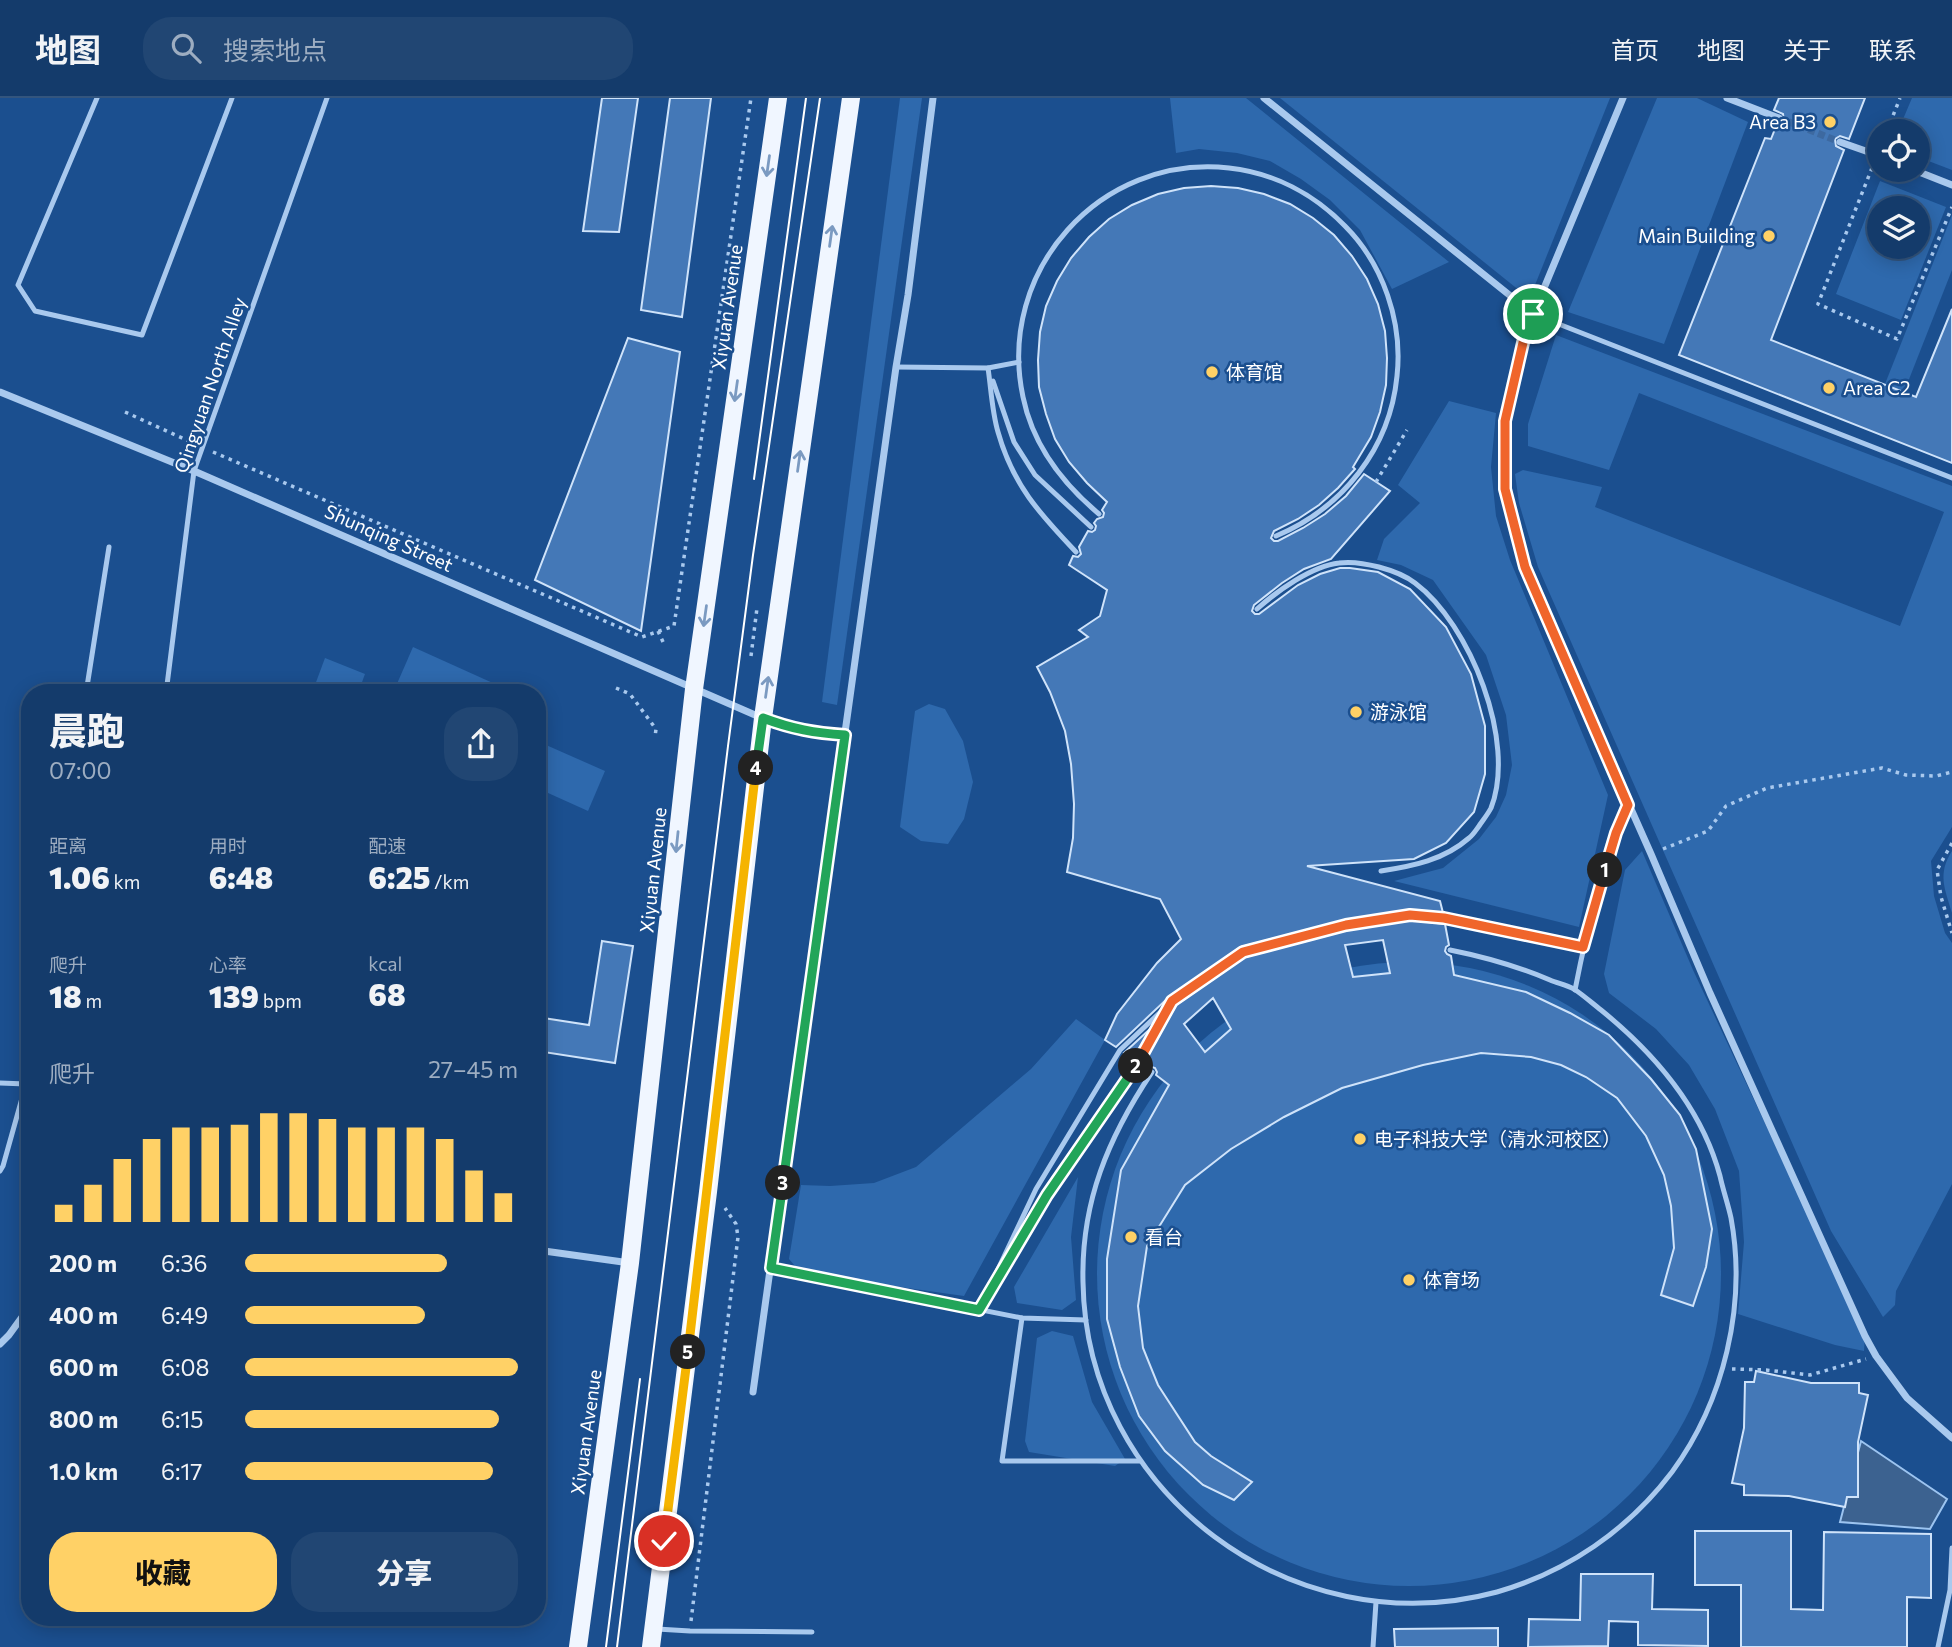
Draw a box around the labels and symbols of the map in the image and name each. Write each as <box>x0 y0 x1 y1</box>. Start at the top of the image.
place label: Area B3 <box>1749 110 1816 133</box>
marker: Area B3 <box>1822 114 1838 130</box>
one-way arrow <box>762 154 775 176</box>
place label: Main Building <box>1638 224 1755 247</box>
one-way arrow <box>825 225 838 248</box>
marker: Main Building <box>1761 228 1777 244</box>
street label: Xiyuan Avenue <box>706 243 747 371</box>
pin <box>1503 284 1563 344</box>
street label: Qingyuan North Alley <box>169 294 250 476</box>
place label: 体育馆 <box>1226 360 1283 383</box>
marker: 体育馆 <box>1204 364 1220 380</box>
place label: Area C2 <box>1843 376 1911 399</box>
one-way arrow <box>730 379 743 402</box>
marker: Area C2 <box>1821 380 1837 396</box>
one-way arrow <box>793 450 806 473</box>
street label: Shunqing Street <box>321 499 457 576</box>
one-way arrow <box>698 604 711 627</box>
one-way arrow <box>761 676 774 698</box>
place label: 游泳馆 <box>1370 700 1427 723</box>
marker: 游泳馆 <box>1348 704 1364 720</box>
pin: 4 <box>738 750 774 786</box>
street label: Xiyuan Avenue <box>634 806 671 934</box>
one-way arrow <box>670 830 683 853</box>
pin: 1 <box>1588 852 1622 888</box>
pin: 2 <box>1118 1048 1154 1084</box>
place label: 电子科技大学（清水河校区） <box>1374 1127 1621 1150</box>
marker: 电子科技大学（清水河校区） <box>1352 1131 1368 1147</box>
pin: 3 <box>766 1166 800 1200</box>
place label: 看台 <box>1145 1225 1183 1248</box>
marker: 看台 <box>1123 1229 1139 1245</box>
place label: 体育场 <box>1423 1268 1480 1291</box>
marker: 体育场 <box>1401 1272 1417 1288</box>
pin: 5 <box>670 1334 706 1370</box>
street label: Xiyuan Avenue <box>565 1368 606 1496</box>
pin <box>634 1511 694 1571</box>

